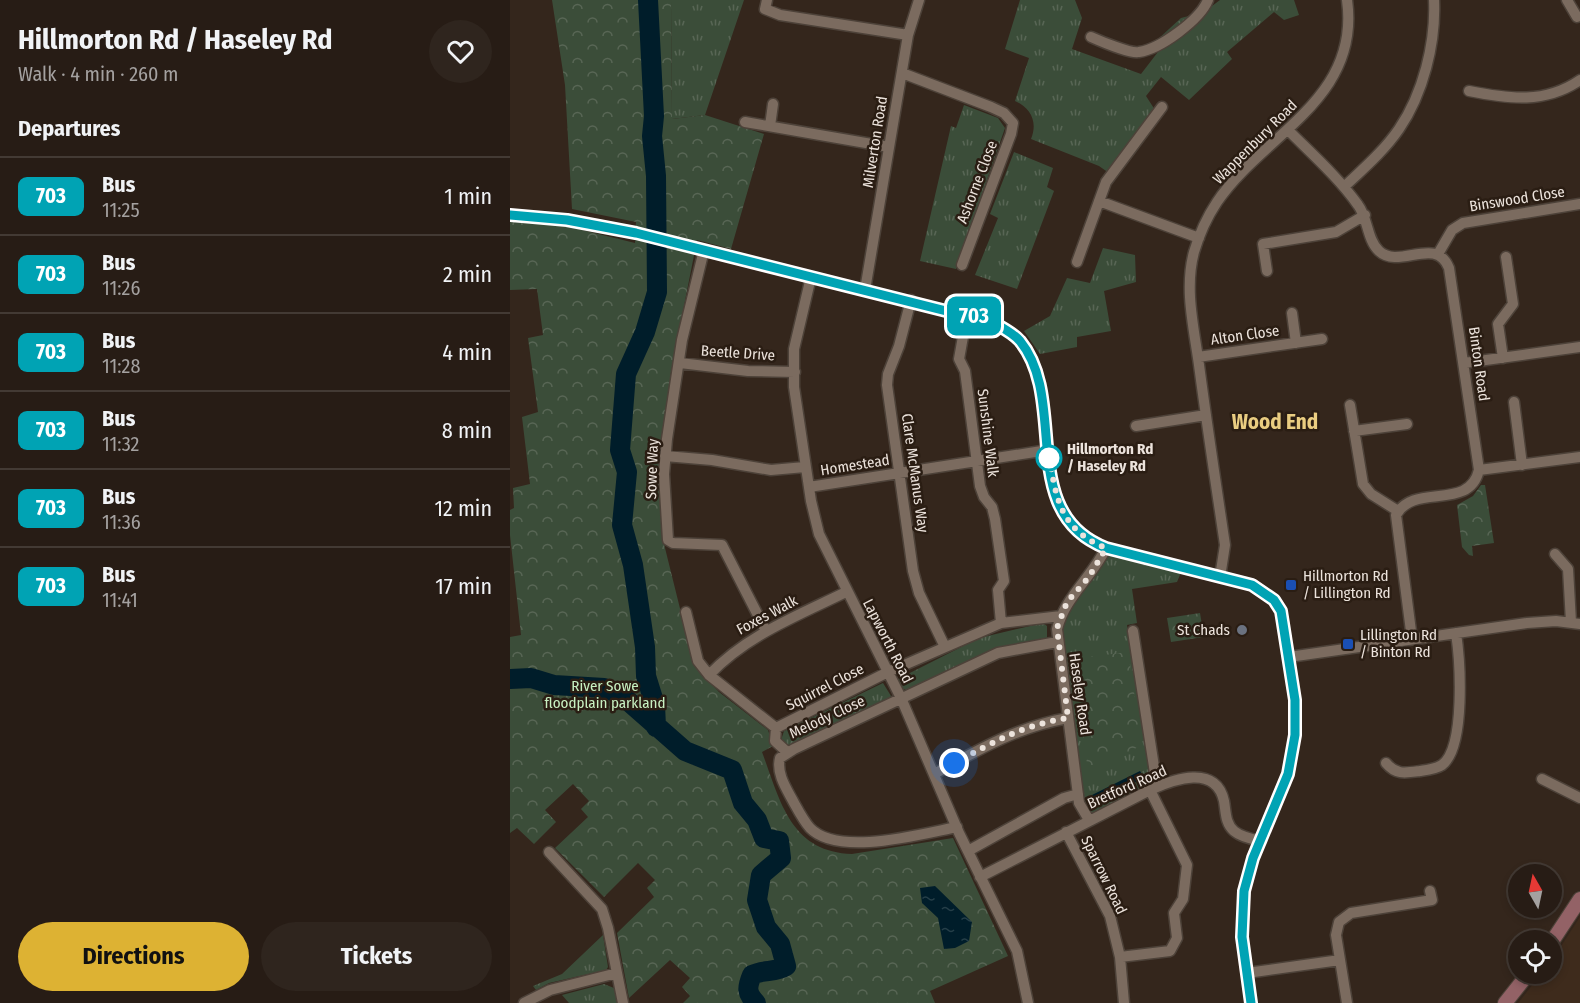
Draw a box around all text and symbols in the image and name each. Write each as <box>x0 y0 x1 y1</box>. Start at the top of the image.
button: heart <box>429 20 492 83</box>
text: Hillmorton Rd / Haseley Rd <box>18 23 332 56</box>
text: Walk · 4 min · 260 m <box>18 62 178 86</box>
street label: Milverton Road <box>859 95 891 189</box>
street label: Wappenbury Road <box>1209 96 1301 188</box>
text: Departures <box>18 115 120 142</box>
street label: Ashorne Close <box>953 138 1001 226</box>
text: Bus <box>102 171 135 198</box>
text: 703 <box>36 183 66 209</box>
text: 1 min <box>444 183 492 210</box>
street label: Binswood Close <box>1468 183 1566 215</box>
text: 11:25 <box>102 198 140 222</box>
text: Bus <box>102 249 135 276</box>
text: 703 <box>36 261 66 287</box>
text: 2 min <box>443 261 492 288</box>
text: 11:26 <box>102 276 140 300</box>
line badge: 703 <box>940 296 1008 336</box>
text: 703 <box>959 303 989 329</box>
street label: Alton Close <box>1210 321 1280 349</box>
street label: Binton Road <box>1465 326 1493 402</box>
text: Bus <box>102 327 135 354</box>
text: 703 <box>36 339 66 365</box>
text: 4 min <box>442 339 492 366</box>
street label: Beetle Drive <box>700 341 776 365</box>
text: 11:28 <box>102 354 140 378</box>
street label: Sunshine Walk <box>974 388 1002 478</box>
text: Bus <box>102 405 135 432</box>
district label: Wood End <box>1232 409 1318 435</box>
street label: Clare McManus Way <box>898 412 932 534</box>
text: 703 <box>36 417 66 443</box>
text: 8 min <box>442 417 492 444</box>
text: 11:32 <box>102 432 139 456</box>
street label: Sowe Way <box>642 438 662 500</box>
place label: Hillmorton Rd / Haseley Rd <box>1067 440 1153 475</box>
marker: Hillmorton Rd / Haseley Rd <box>1036 445 1062 471</box>
street label: Homestead <box>819 451 891 479</box>
text: Bus <box>102 483 135 510</box>
text: 703 <box>36 495 66 521</box>
text: 12 min <box>434 495 492 522</box>
text: 11:36 <box>102 510 141 534</box>
text: Bus <box>102 561 135 588</box>
place label: Hillmorton Rd / Lillington Rd <box>1303 567 1391 602</box>
text: 703 <box>36 573 66 599</box>
text: 17 min <box>435 573 492 600</box>
marker: Hillmorton Rd / Lillington Rd <box>1284 578 1298 592</box>
text: 11:41 <box>102 588 138 612</box>
street label: Foxes Walk <box>733 591 801 639</box>
street label: Lapworth Road <box>859 596 917 686</box>
place label: St Chads <box>1177 621 1230 639</box>
marker: St Chads <box>1235 623 1249 637</box>
place label: Lillington Rd / Binton Rd <box>1360 626 1437 661</box>
marker: Lillington Rd / Binton Rd <box>1341 637 1355 651</box>
street label: Haseley Road <box>1065 652 1095 736</box>
street label: Squirrel Close <box>783 660 867 714</box>
park label: River Sowe floodplain parkland <box>545 677 665 712</box>
street label: Melody Close <box>786 692 868 742</box>
your location <box>939 748 969 778</box>
street label: Bretford Road <box>1084 761 1170 813</box>
street label: Sparrow Road <box>1077 833 1131 917</box>
north arrow <box>1508 864 1562 918</box>
map controls <box>1508 864 1562 984</box>
button: Directions <box>18 922 249 991</box>
button: Tickets <box>261 922 492 991</box>
button: locate <box>1508 930 1562 984</box>

